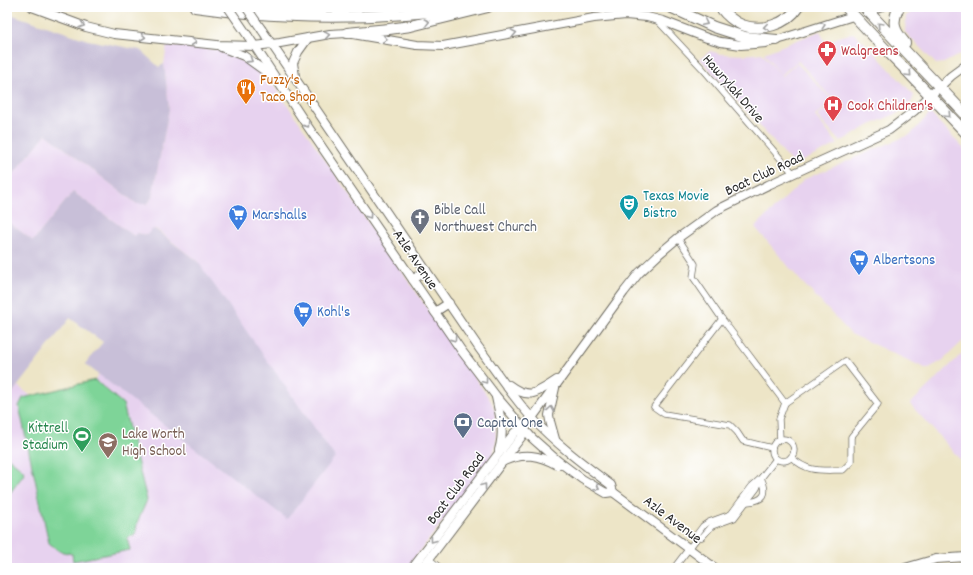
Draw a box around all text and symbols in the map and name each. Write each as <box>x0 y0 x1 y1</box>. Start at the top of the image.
one-way arrow <box>701 18 709 26</box>
one-way arrow <box>424 19 430 27</box>
one-way arrow <box>78 20 85 29</box>
one-way arrow <box>819 21 826 30</box>
one-way arrow <box>763 22 769 31</box>
one-way arrow <box>877 22 885 30</box>
one-way arrow <box>511 29 517 38</box>
one-way arrow <box>324 31 331 40</box>
one-way arrow <box>140 32 146 41</box>
one-way arrow <box>382 34 389 43</box>
one-way arrow <box>191 37 197 46</box>
pharmacy icon: Walgreens <box>816 39 838 67</box>
place label: Walgreens <box>841 41 899 63</box>
street label: Hawrylak Drive <box>696 50 769 129</box>
one-way arrow <box>246 55 253 63</box>
one-way arrow <box>905 69 912 77</box>
place label: Fuzzy's Taco Shop <box>260 70 316 109</box>
restaurant icon: Fuzzy's Taco Shop <box>235 77 257 105</box>
hospital icon: Cook Children's <box>822 94 844 122</box>
place label: Cook Children's <box>847 96 933 118</box>
one-way arrow <box>943 110 950 117</box>
one-way arrow <box>302 121 309 128</box>
street label: Boat Club Road <box>722 147 808 203</box>
place label: Texas Movie Bistro <box>643 186 709 225</box>
theatre icon: Texas Movie Bistro <box>618 193 640 221</box>
place label: Bible Call Northwest Church <box>434 200 537 239</box>
supermarket icon: Marshalls <box>227 203 249 231</box>
place label: Marshalls <box>252 205 307 227</box>
church icon: Bible Call Northwest Church <box>409 207 431 235</box>
one-way arrow <box>364 212 372 219</box>
street label: Azle Avenue <box>386 226 443 295</box>
supermarket icon: Albertsons <box>848 248 870 276</box>
place label: Albertsons <box>873 250 935 272</box>
supermarket icon: Kohl's <box>292 300 314 328</box>
place label: Kohl's <box>317 302 350 324</box>
one-way arrow <box>449 335 456 342</box>
one-way arrow <box>480 377 487 384</box>
one-way arrow <box>546 406 554 412</box>
bank icon: Capital One <box>452 411 474 439</box>
place label: Capital One <box>477 413 543 435</box>
place label: Kittrell Stadium <box>22 418 68 457</box>
place label: Lake Worth High School <box>122 424 186 463</box>
sports icon: Kittrell Stadium <box>71 425 93 453</box>
school or university icon: Lake Worth High School <box>97 431 119 459</box>
street label: Boat Club Road <box>422 449 491 530</box>
one-way arrow <box>479 483 486 490</box>
one-way arrow <box>593 483 600 490</box>
street label: Azle Avenue <box>638 491 706 550</box>
one-way arrow <box>431 535 438 542</box>

